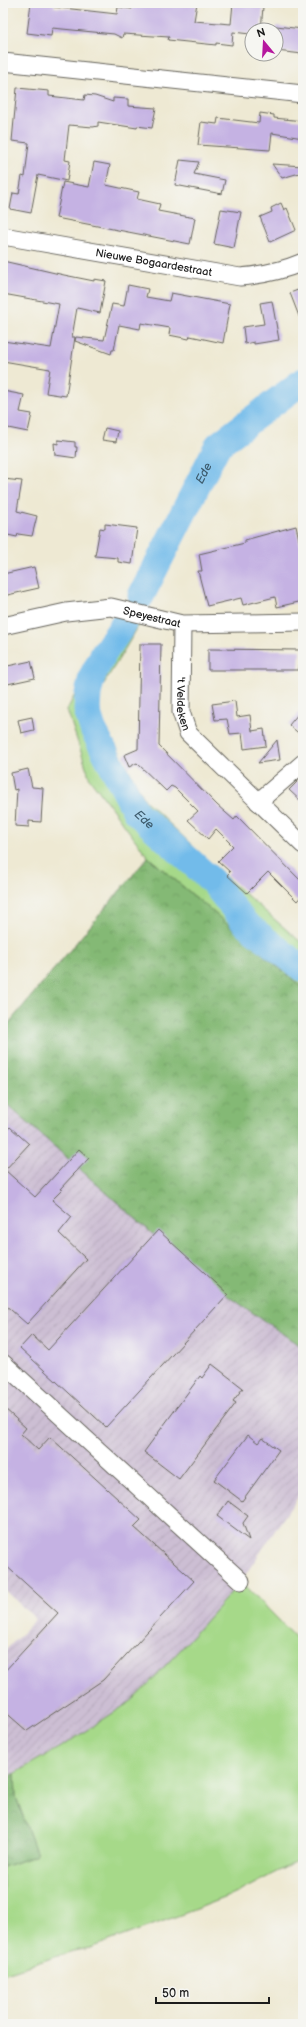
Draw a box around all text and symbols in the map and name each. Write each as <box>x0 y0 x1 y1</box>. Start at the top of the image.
north arrow <box>244 22 284 62</box>
text: N <box>255 26 267 40</box>
street label: Nieuwe Bogaardestraat <box>94 246 214 279</box>
water label: Ede <box>192 460 215 486</box>
street label: Speyestraat <box>122 604 183 630</box>
street label: 't Veldeken <box>174 677 193 732</box>
water label: Ede <box>131 807 157 832</box>
scale bar <box>156 1979 269 2005</box>
text: 50 m <box>162 1986 189 2001</box>

